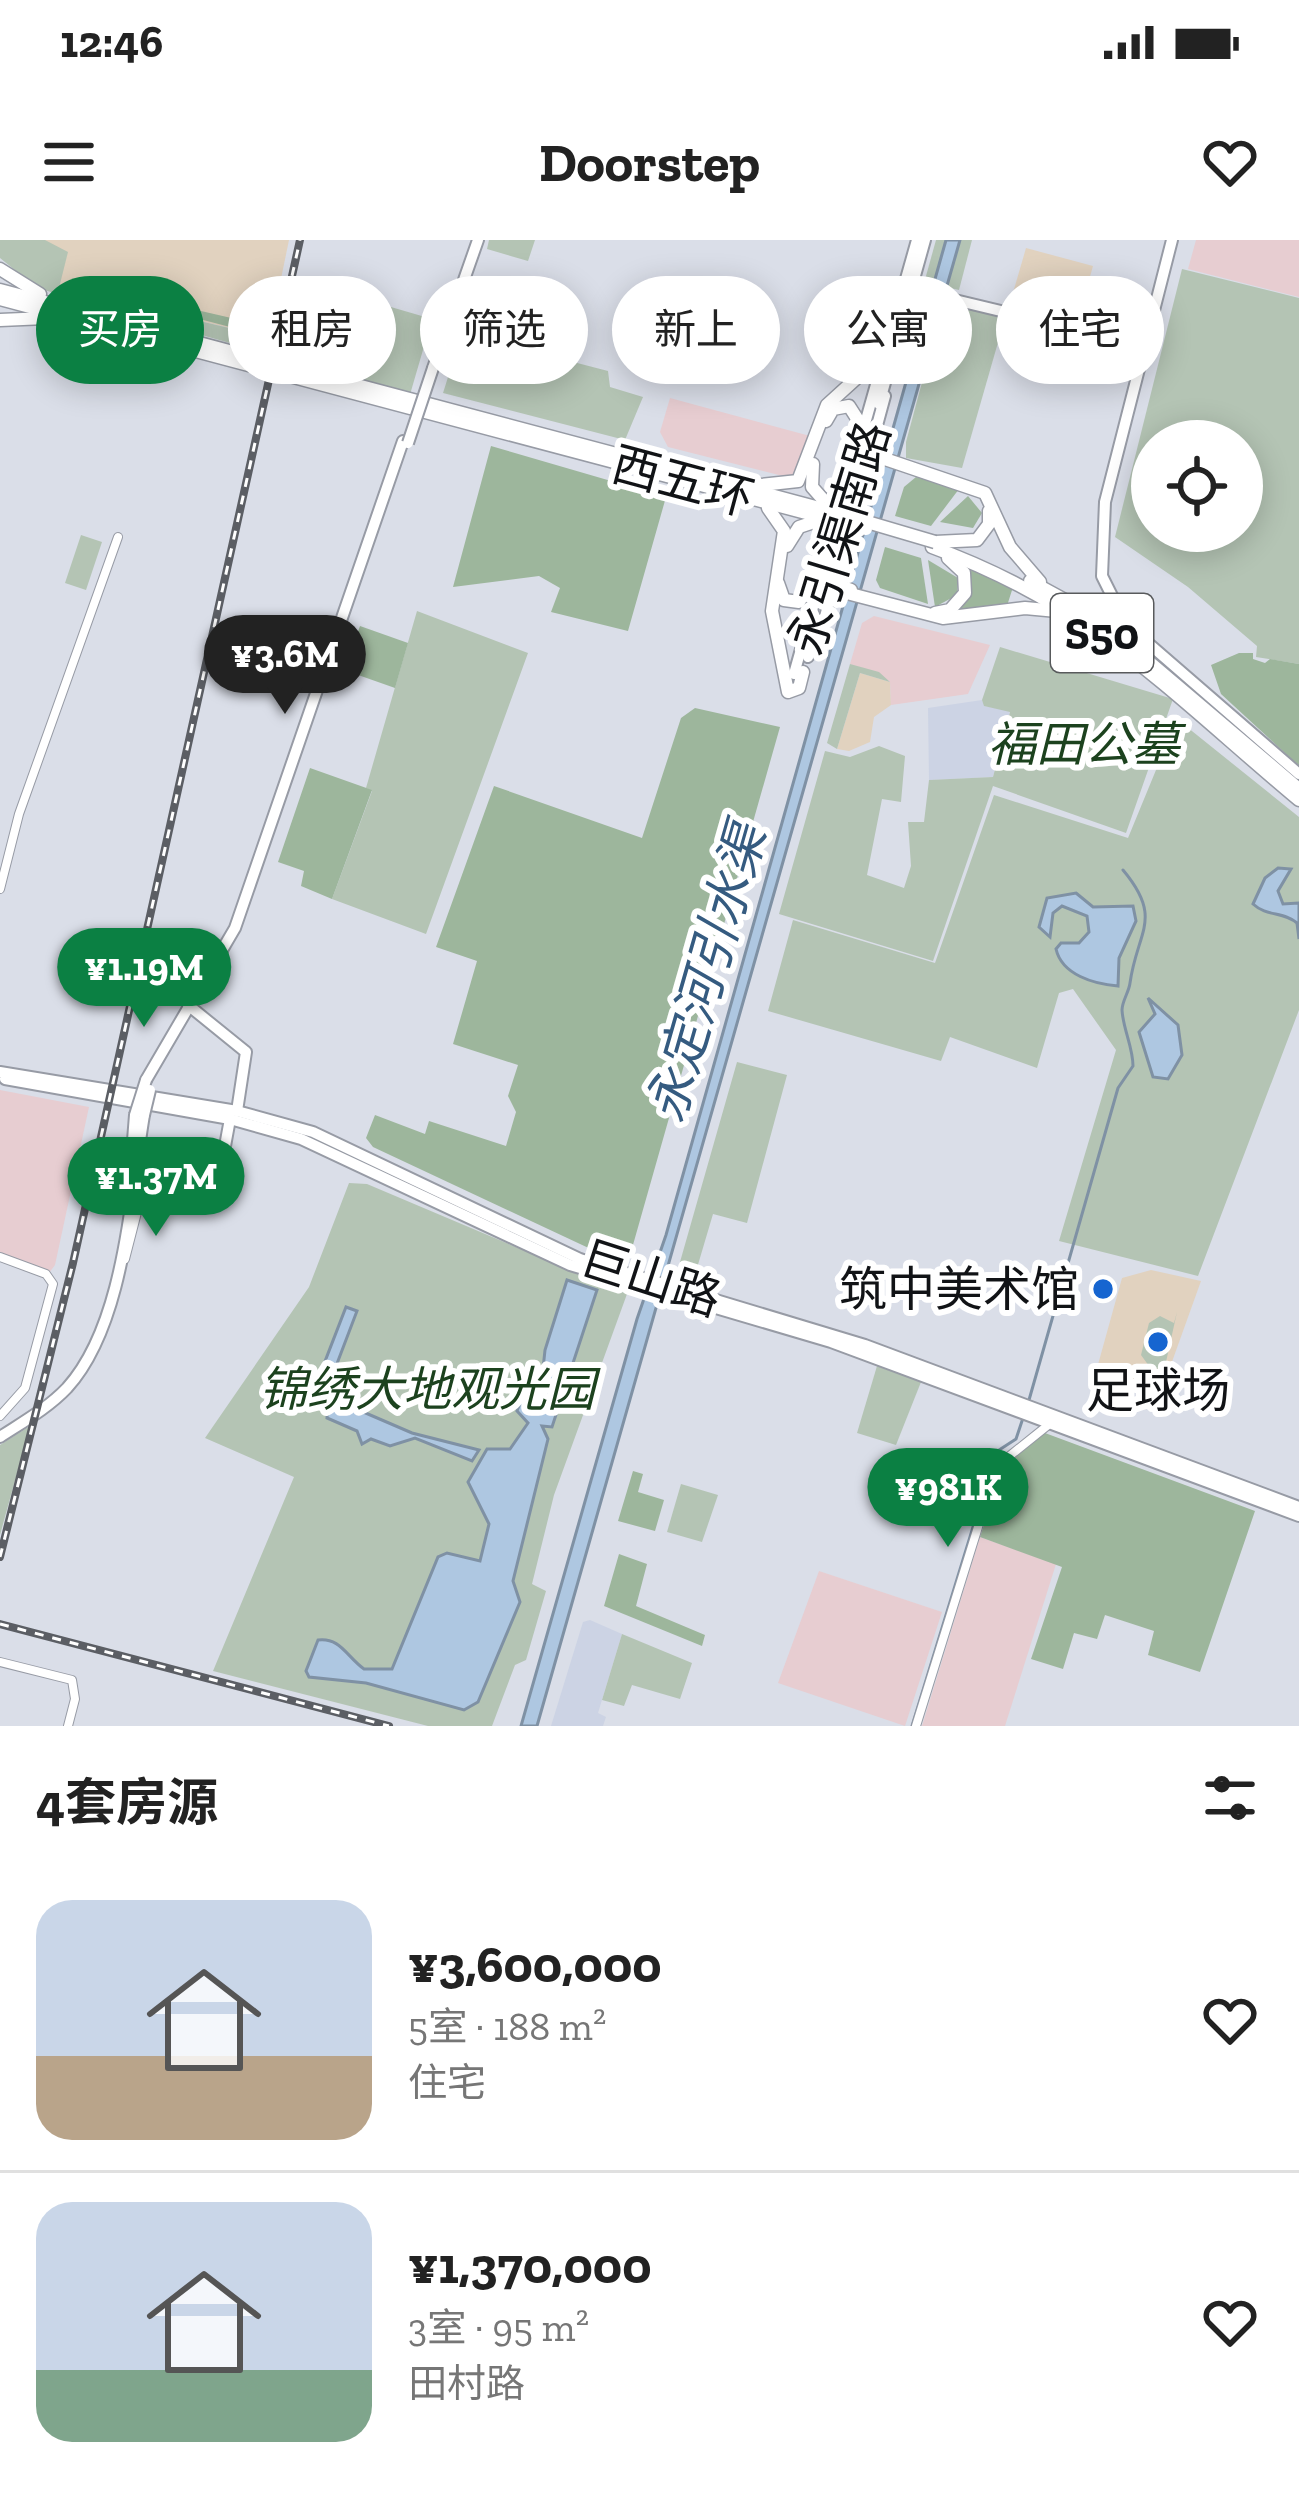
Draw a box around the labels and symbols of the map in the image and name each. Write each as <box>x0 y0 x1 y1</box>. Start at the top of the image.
street label: 永引渠南路 <box>777 415 902 661</box>
street label: 西五环 <box>606 435 760 528</box>
road number: S50 <box>1051 594 1153 672</box>
pin: ¥3.6M <box>201 615 369 717</box>
park label: 福田公墓 <box>988 716 1187 773</box>
water label: 永定河引水渠 <box>635 811 780 1129</box>
pin: ¥1.19M <box>46 928 242 1030</box>
pin: ¥1.37M <box>58 1137 254 1239</box>
street label: 巨山路 <box>574 1229 728 1328</box>
place label: 筑中美术馆 <box>839 1261 1079 1318</box>
marker: 筑中美术馆 <box>1090 1276 1116 1302</box>
marker: 足球场 <box>1145 1329 1171 1355</box>
park label: 锦绣大地观光园 <box>259 1361 601 1418</box>
place label: 足球场 <box>1086 1362 1230 1419</box>
pin: ¥981K <box>864 1448 1032 1550</box>

